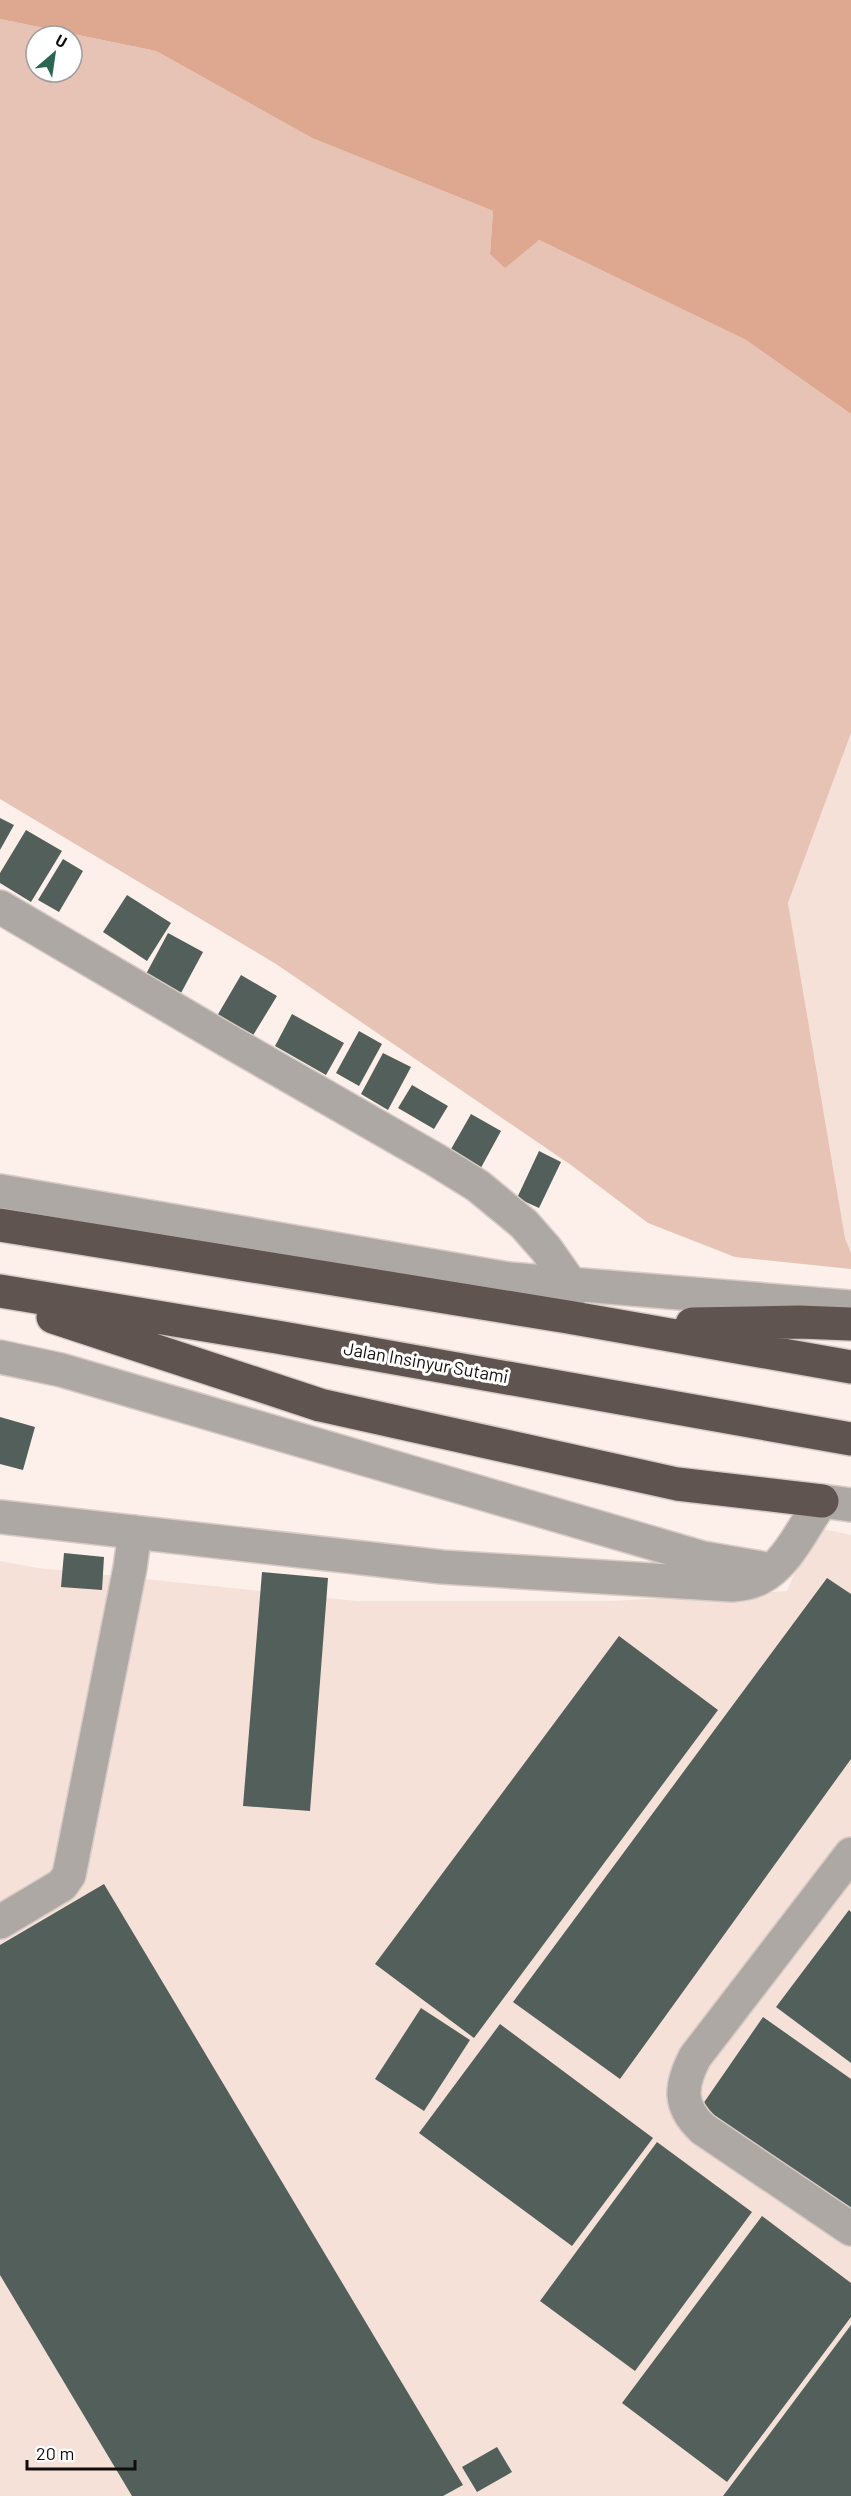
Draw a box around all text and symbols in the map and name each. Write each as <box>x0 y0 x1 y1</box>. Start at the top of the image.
north arrow <box>24 24 84 84</box>
text: U <box>53 30 71 51</box>
street label: Jalan Insinyur Sutami <box>342 1337 510 1387</box>
scale bar <box>27 2433 135 2471</box>
text: 20 m <box>36 2442 74 2464</box>

